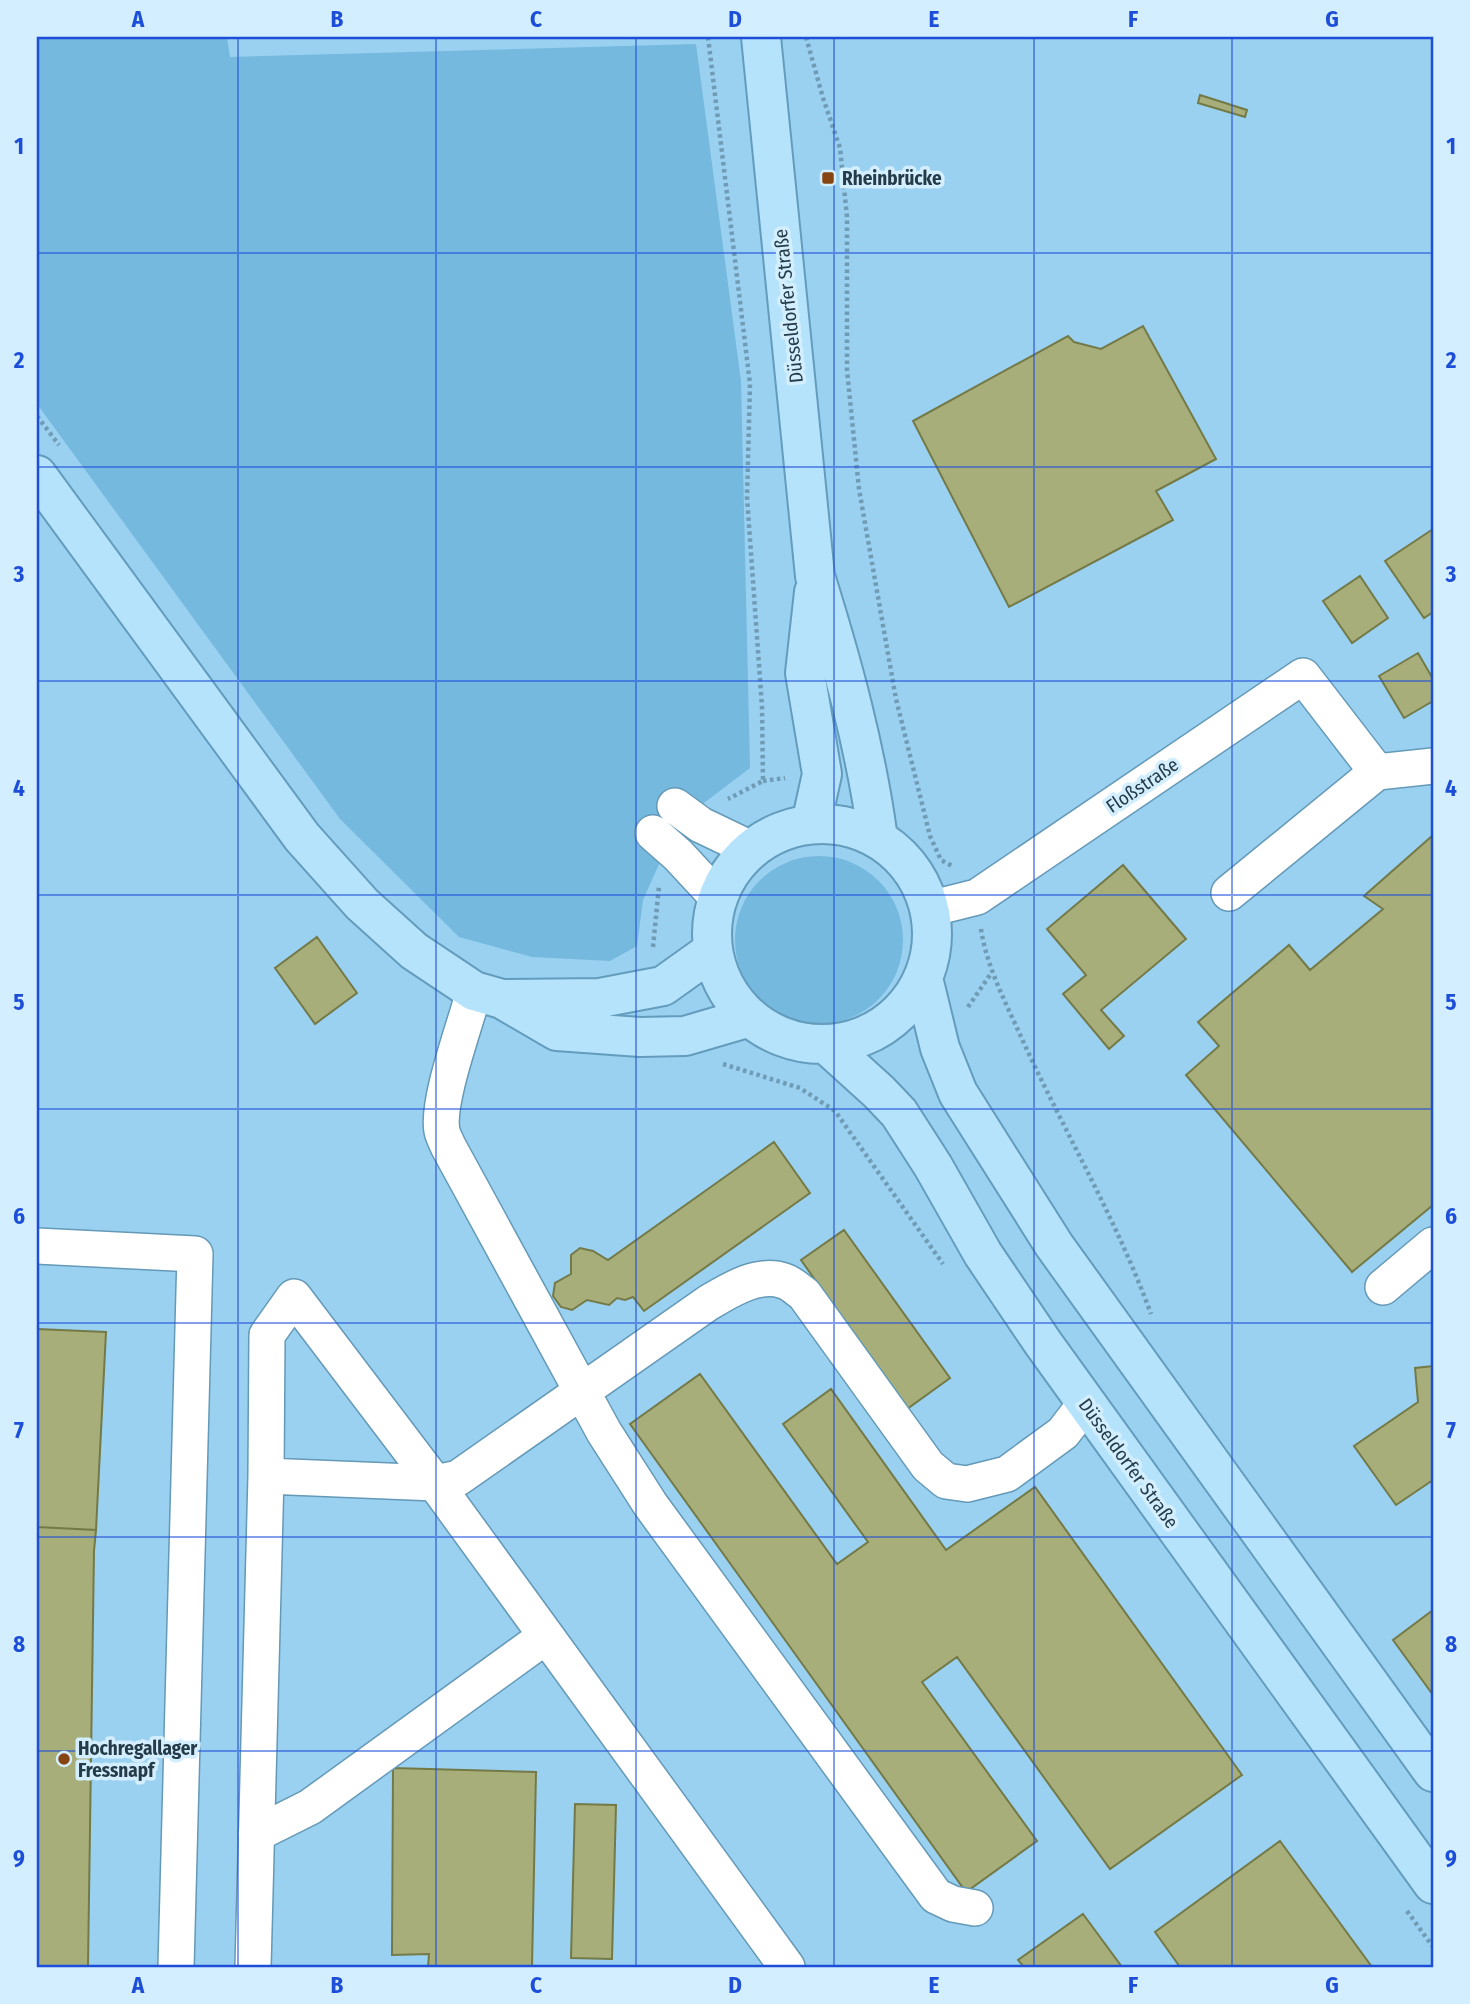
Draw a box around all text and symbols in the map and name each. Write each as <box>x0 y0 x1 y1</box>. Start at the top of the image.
text: A <box>131 5 145 33</box>
text: B <box>331 5 344 33</box>
text: C <box>530 5 542 33</box>
text: D <box>728 5 742 33</box>
text: E <box>929 5 940 33</box>
text: F <box>1128 5 1138 33</box>
text: G <box>1325 5 1339 33</box>
text: 1 <box>14 132 24 160</box>
text: 1 <box>1446 132 1456 160</box>
place label: Rheinbrücke <box>842 167 942 190</box>
marker: Rheinbrücke <box>820 170 836 186</box>
street label: Düsseldorfer Straße <box>769 228 808 384</box>
text: 2 <box>13 346 25 374</box>
text: 2 <box>1445 346 1457 374</box>
text: 3 <box>13 560 25 588</box>
text: 3 <box>1445 560 1457 588</box>
street label: Floßstraße <box>1102 753 1183 818</box>
text: 4 <box>13 774 25 802</box>
text: 4 <box>1445 774 1457 802</box>
text: 5 <box>13 988 25 1016</box>
text: 5 <box>1445 988 1457 1016</box>
text: 6 <box>13 1202 25 1230</box>
text: 6 <box>1445 1202 1457 1230</box>
street label: Düsseldorfer Straße <box>1074 1394 1183 1533</box>
text: 7 <box>14 1416 24 1444</box>
text: 7 <box>1446 1416 1456 1444</box>
text: 8 <box>13 1630 25 1658</box>
text: 8 <box>1445 1630 1457 1658</box>
place label: Hochregallager Fressnapf <box>78 1737 198 1782</box>
marker: Hochregallager Fressnapf <box>56 1751 72 1767</box>
text: 9 <box>13 1844 25 1872</box>
text: 9 <box>1445 1844 1457 1872</box>
text: A <box>131 1971 145 1999</box>
text: B <box>331 1971 344 1999</box>
text: C <box>530 1971 542 1999</box>
text: D <box>728 1971 742 1999</box>
text: E <box>929 1971 940 1999</box>
text: F <box>1128 1971 1138 1999</box>
text: G <box>1325 1971 1339 1999</box>

